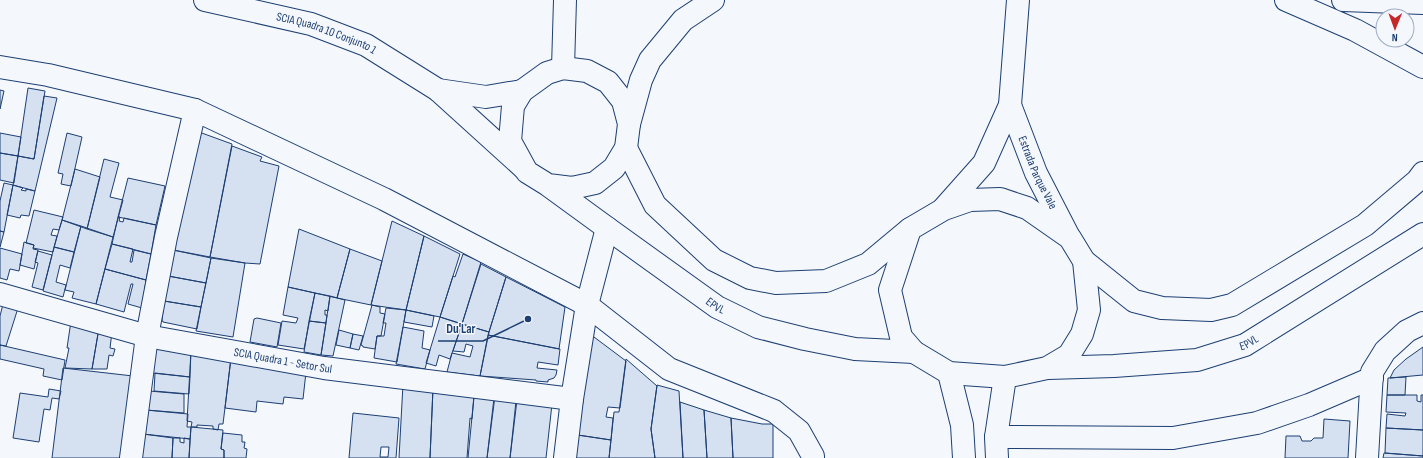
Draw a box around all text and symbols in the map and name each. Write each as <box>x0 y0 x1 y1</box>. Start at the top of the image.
north arrow <box>1375 8 1415 48</box>
street label: SCIA Quadra 10 Conjunto 1 <box>275 9 380 58</box>
text: N <box>1392 31 1398 44</box>
street label: Estrada Parque Vale <box>1015 134 1061 212</box>
street label: EPVL <box>703 294 728 317</box>
callout: Du'Lar <box>438 316 483 341</box>
text: Du'Lar <box>446 321 476 337</box>
street label: EPVL <box>1238 331 1262 354</box>
street label: SCIA Quadra 1 - Setor Sul <box>233 344 333 376</box>

